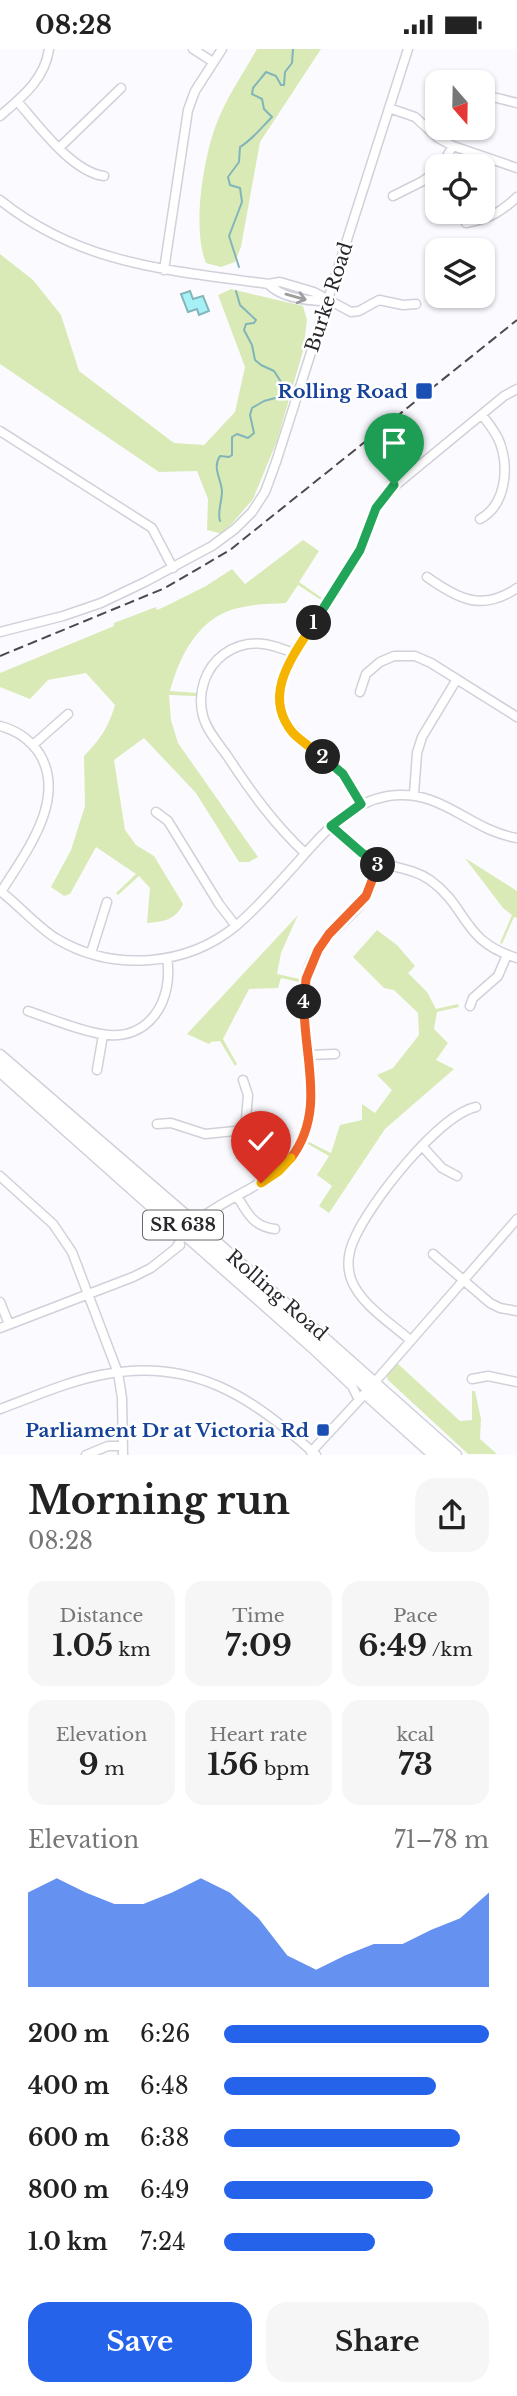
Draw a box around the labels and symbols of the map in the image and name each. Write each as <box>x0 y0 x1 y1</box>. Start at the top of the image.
north arrow <box>425 70 495 140</box>
street label: Burke Road <box>300 239 358 355</box>
one-way arrow <box>285 291 307 304</box>
place label: Rolling Road <box>278 380 408 403</box>
marker: Rolling Road <box>414 381 434 401</box>
pin <box>364 413 424 485</box>
pin: 1 <box>296 605 332 641</box>
pin: 2 <box>306 739 340 775</box>
pin: 3 <box>360 847 396 883</box>
pin: 4 <box>286 985 322 1019</box>
pin <box>231 1111 291 1183</box>
road number: SR 638 <box>143 1211 223 1239</box>
street label: Rolling Road <box>222 1245 332 1345</box>
place label: Parliament Dr at Victoria Rd <box>25 1419 309 1442</box>
marker: Parliament Dr at Victoria Rd <box>315 1422 331 1438</box>

